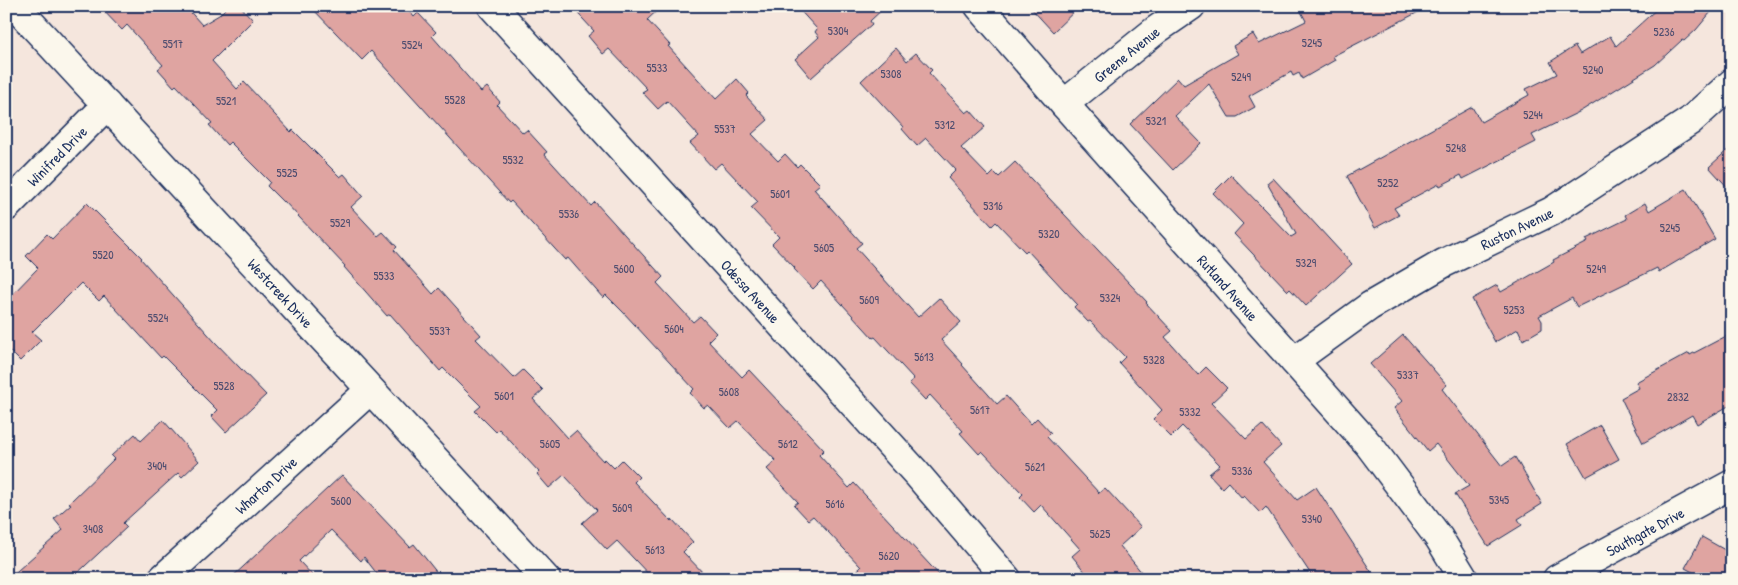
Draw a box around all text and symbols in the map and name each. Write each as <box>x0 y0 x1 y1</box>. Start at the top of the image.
street label: Greene Avenue <box>1089 21 1164 87</box>
house number: 5304 <box>828 22 849 39</box>
house number: 5236 <box>1654 23 1675 40</box>
house number: 5245 <box>1302 34 1322 51</box>
house number: 5517 <box>163 35 183 52</box>
house number: 5524 <box>402 36 423 53</box>
house number: 5533 <box>647 59 667 76</box>
house number: 5240 <box>1583 61 1603 78</box>
house number: 5308 <box>880 65 902 82</box>
house number: 5249 <box>1231 68 1251 85</box>
house number: 5528 <box>445 91 465 108</box>
house number: 5521 <box>216 92 236 109</box>
house number: 5244 <box>1523 106 1543 123</box>
house number: 5321 <box>1146 112 1166 129</box>
house number: 5312 <box>935 116 956 133</box>
house number: 5537 <box>714 120 736 137</box>
street label: Winifred Drive <box>22 121 91 191</box>
house number: 5248 <box>1446 139 1466 156</box>
house number: 5532 <box>502 151 524 168</box>
house number: 5525 <box>277 164 297 181</box>
house number: 5252 <box>1377 174 1399 191</box>
house number: 5601 <box>770 185 790 202</box>
house number: 5316 <box>983 197 1003 214</box>
street label: Ruston Avenue <box>1477 202 1556 254</box>
house number: 5536 <box>559 205 579 222</box>
house number: 5529 <box>330 214 351 231</box>
house number: 5245 <box>1660 219 1680 236</box>
house number: 5320 <box>1038 225 1060 242</box>
house number: 5605 <box>814 239 834 256</box>
house number: 5520 <box>92 246 114 263</box>
street label: Rutland Avenue <box>1193 250 1263 325</box>
street label: Westcreek Drive <box>243 253 318 332</box>
house number: 5329 <box>1296 254 1317 271</box>
street label: Odessa Avenue <box>716 255 785 327</box>
house number: 5600 <box>614 260 634 277</box>
house number: 5249 <box>1586 260 1606 277</box>
house number: 5533 <box>374 267 394 284</box>
house number: 5324 <box>1100 289 1121 306</box>
house number: 5609 <box>859 291 879 308</box>
house number: 5253 <box>1503 301 1525 318</box>
house number: 5524 <box>148 309 169 326</box>
house number: 5604 <box>664 320 684 337</box>
house number: 5537 <box>429 322 451 339</box>
house number: 5613 <box>914 348 934 365</box>
house number: 5328 <box>1143 351 1165 368</box>
house number: 5337 <box>1397 366 1419 383</box>
house number: 5528 <box>214 377 234 394</box>
house number: 5608 <box>719 383 739 400</box>
house number: 5601 <box>494 387 514 404</box>
house number: 2832 <box>1667 388 1689 405</box>
house number: 5617 <box>970 401 990 418</box>
house number: 5332 <box>1179 403 1201 420</box>
house number: 5605 <box>540 435 560 452</box>
house number: 5612 <box>778 435 798 452</box>
street label: Wharton Drive <box>230 451 301 519</box>
house number: 3404 <box>147 457 167 474</box>
house number: 5621 <box>1025 458 1045 475</box>
house number: 5336 <box>1232 462 1253 479</box>
house number: 5345 <box>1489 491 1509 508</box>
house number: 5600 <box>331 492 351 509</box>
house number: 5616 <box>825 495 845 512</box>
house number: 5609 <box>612 499 632 516</box>
street label: Southgate Drive <box>1602 502 1688 561</box>
house number: 5340 <box>1302 510 1322 527</box>
house number: 3408 <box>83 520 103 537</box>
house number: 5625 <box>1090 525 1110 542</box>
house number: 5613 <box>645 541 665 558</box>
house number: 5620 <box>879 547 899 564</box>

